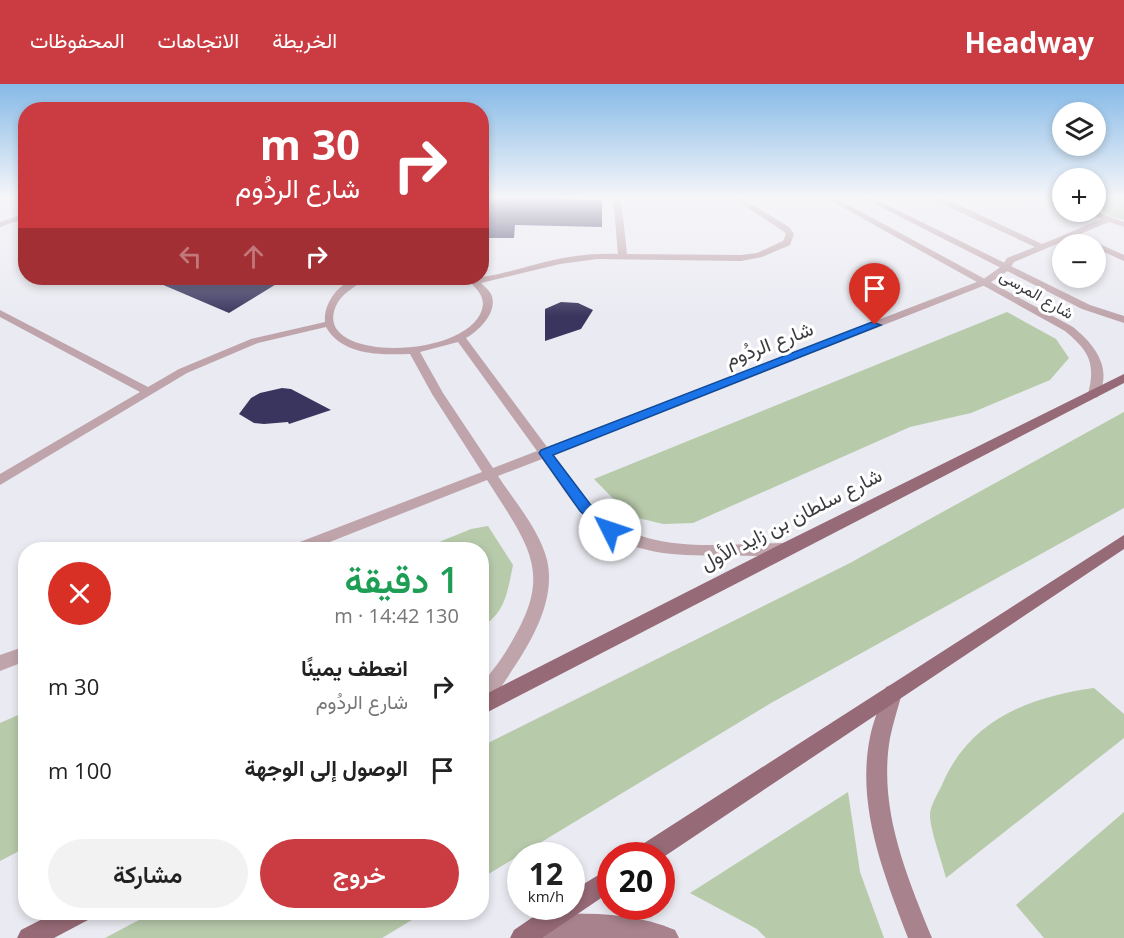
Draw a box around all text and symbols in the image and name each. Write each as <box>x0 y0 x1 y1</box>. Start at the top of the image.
text: Headway <box>965 23 1094 61</box>
text: المحفوظات <box>30 26 125 54</box>
text: الاتجاهات <box>158 26 239 54</box>
text: الخريطة <box>272 26 337 54</box>
map controls <box>1052 102 1106 288</box>
button: layers <box>1052 102 1106 156</box>
text: 30 m <box>260 115 360 172</box>
icon: right <box>381 126 459 204</box>
button: + <box>1052 168 1106 222</box>
text: شارع الردُوم <box>235 169 360 206</box>
button: − <box>1052 234 1106 288</box>
icon: left <box>174 240 207 273</box>
icon: ahead <box>237 240 270 273</box>
icon: right <box>300 240 333 273</box>
pin <box>849 263 900 325</box>
street label: شارع المرسى <box>996 264 1078 325</box>
icon: arrive <box>858 272 891 305</box>
street label: شارع الردُوم <box>721 314 817 374</box>
street label: شارع سلطان بن زايد الأول <box>695 461 887 577</box>
position arrow <box>578 498 642 562</box>
text: 1 دقيقة <box>345 555 459 604</box>
button: close <box>48 562 111 625</box>
text: 130 m · 14:42 <box>334 602 459 629</box>
text: انعطف يمينًا <box>301 652 408 682</box>
icon: right <box>426 670 459 703</box>
text: 30 m <box>48 671 99 701</box>
text: شارع الردُوم <box>316 688 408 715</box>
text: الوصول إلى الوجهة <box>244 752 408 782</box>
icon: arrive <box>426 754 459 787</box>
text: 100 m <box>48 755 112 785</box>
button: مشاركة <box>48 839 248 908</box>
button: خروج <box>260 839 459 908</box>
speed limit sign: 20 <box>597 842 675 920</box>
text: 12 <box>529 853 563 894</box>
text: km/h <box>528 886 564 906</box>

